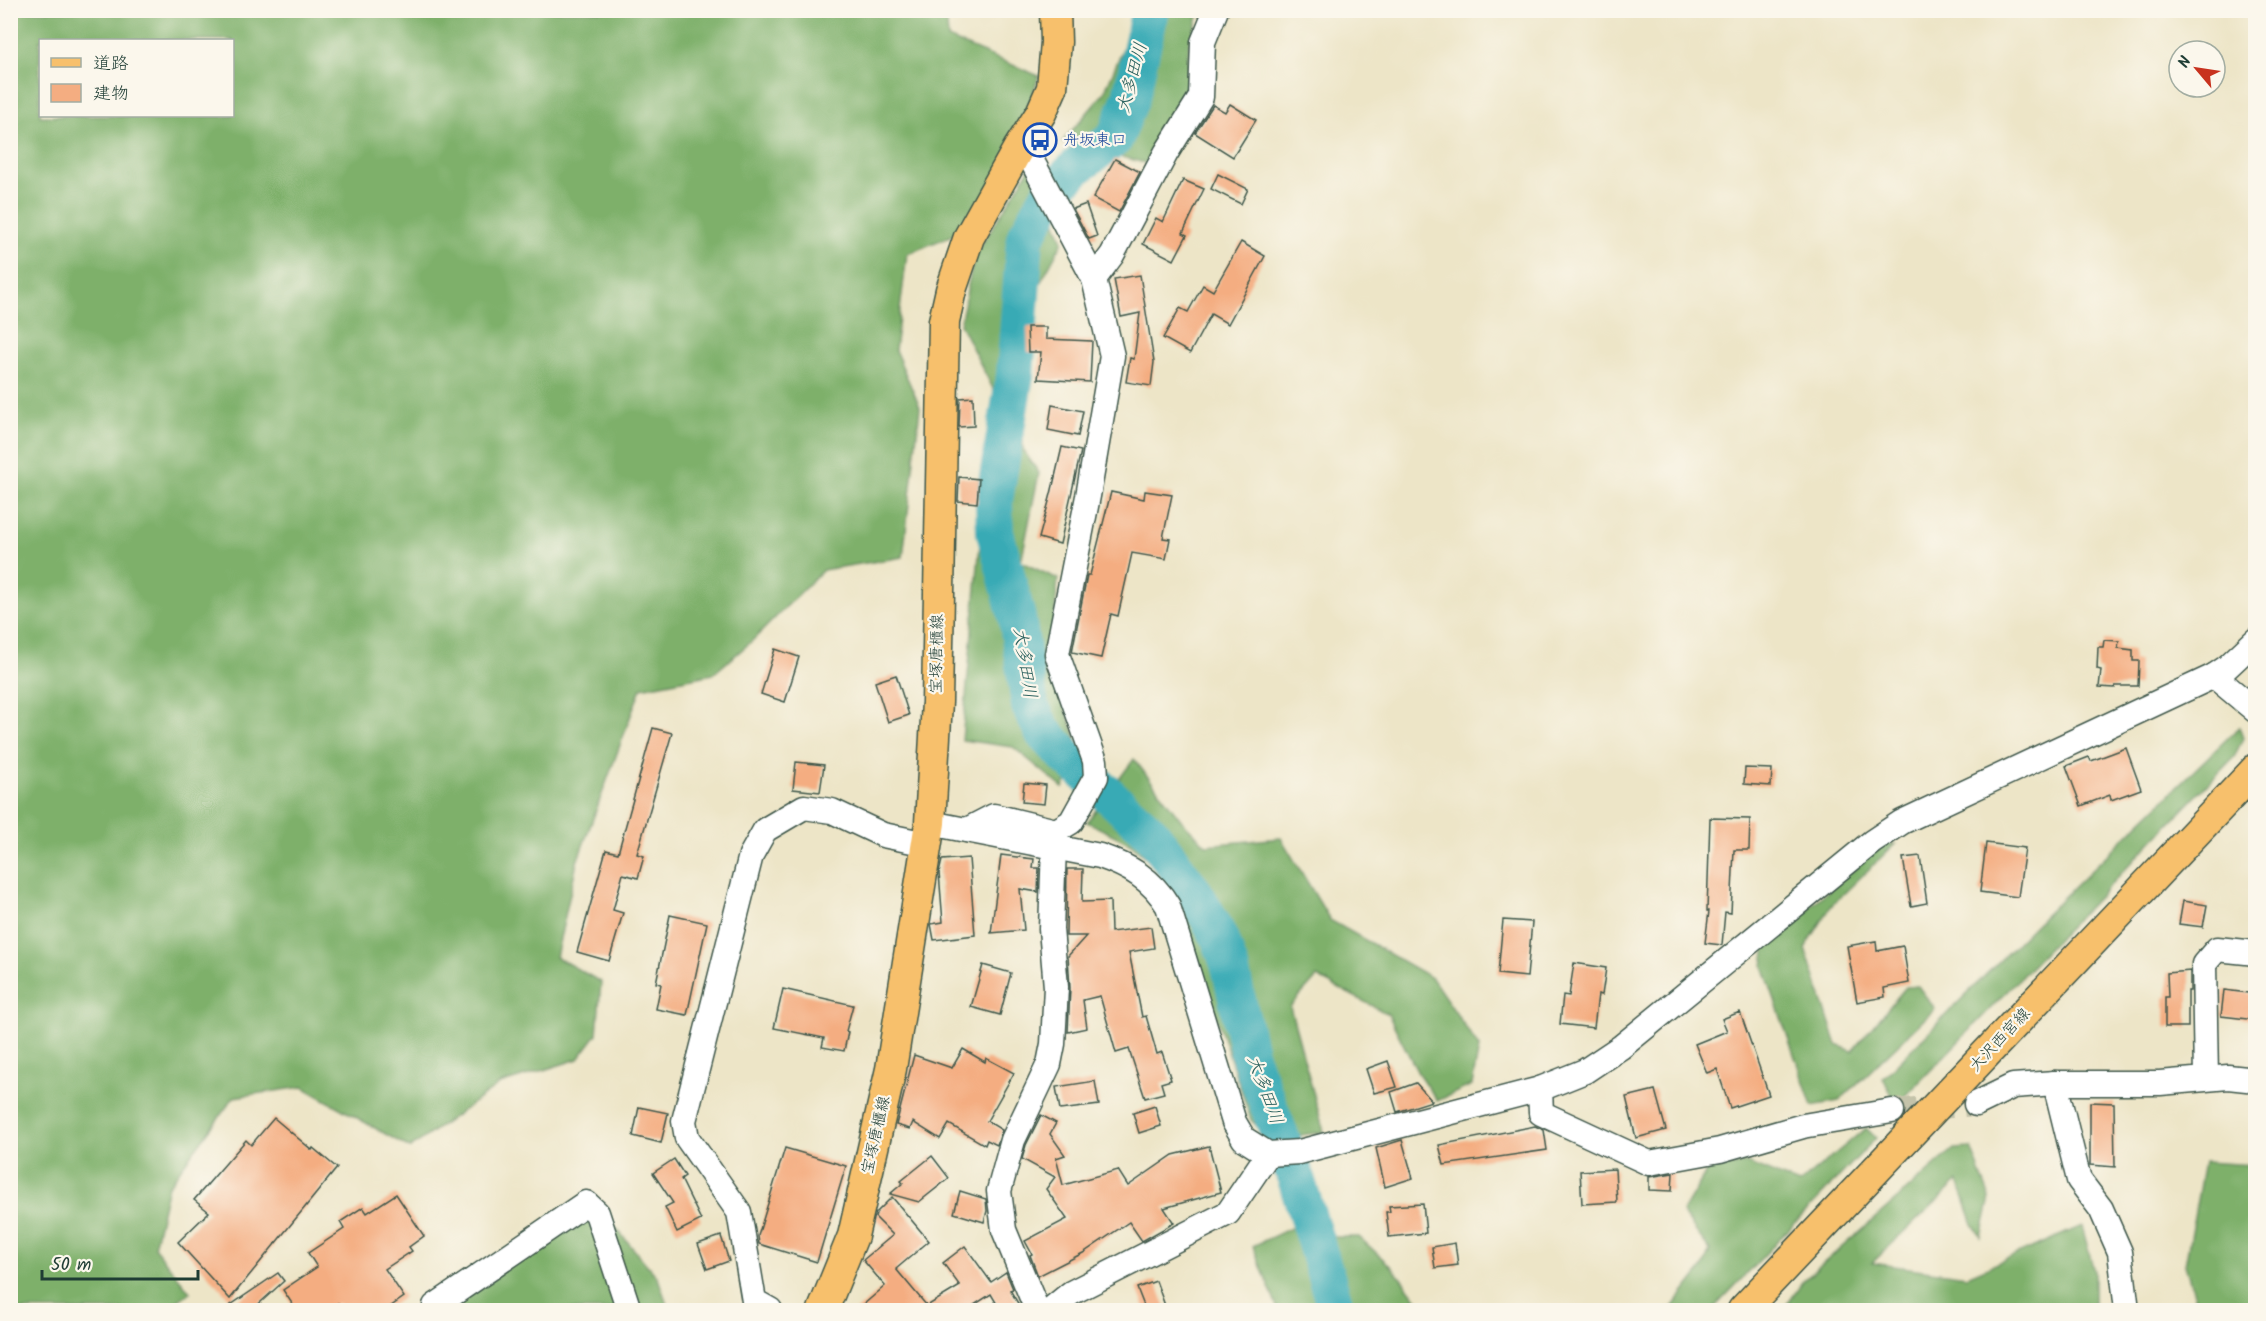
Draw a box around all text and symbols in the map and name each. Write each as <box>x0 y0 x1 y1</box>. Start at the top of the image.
legend <box>39 39 234 117</box>
water label: 大多田川 <box>1110 39 1156 117</box>
north arrow <box>2167 39 2227 99</box>
text: 道路 <box>93 50 129 79</box>
text: N <box>2172 52 2199 73</box>
text: 建物 <box>93 80 129 109</box>
bus stop icon: 舟坂東口 <box>1022 122 1058 158</box>
place label: 舟坂東口 <box>1063 128 1127 153</box>
street label: 宝塚唐櫃線 <box>924 614 950 694</box>
water label: 大多田川 <box>1004 625 1044 701</box>
street label: 大沢西宮線 <box>1964 1002 2036 1078</box>
water label: 大多田川 <box>1238 1051 1290 1129</box>
street label: 宝塚唐櫃線 <box>855 1093 897 1177</box>
scale bar <box>42 1243 198 1281</box>
text: 50 m <box>51 1251 91 1280</box>

